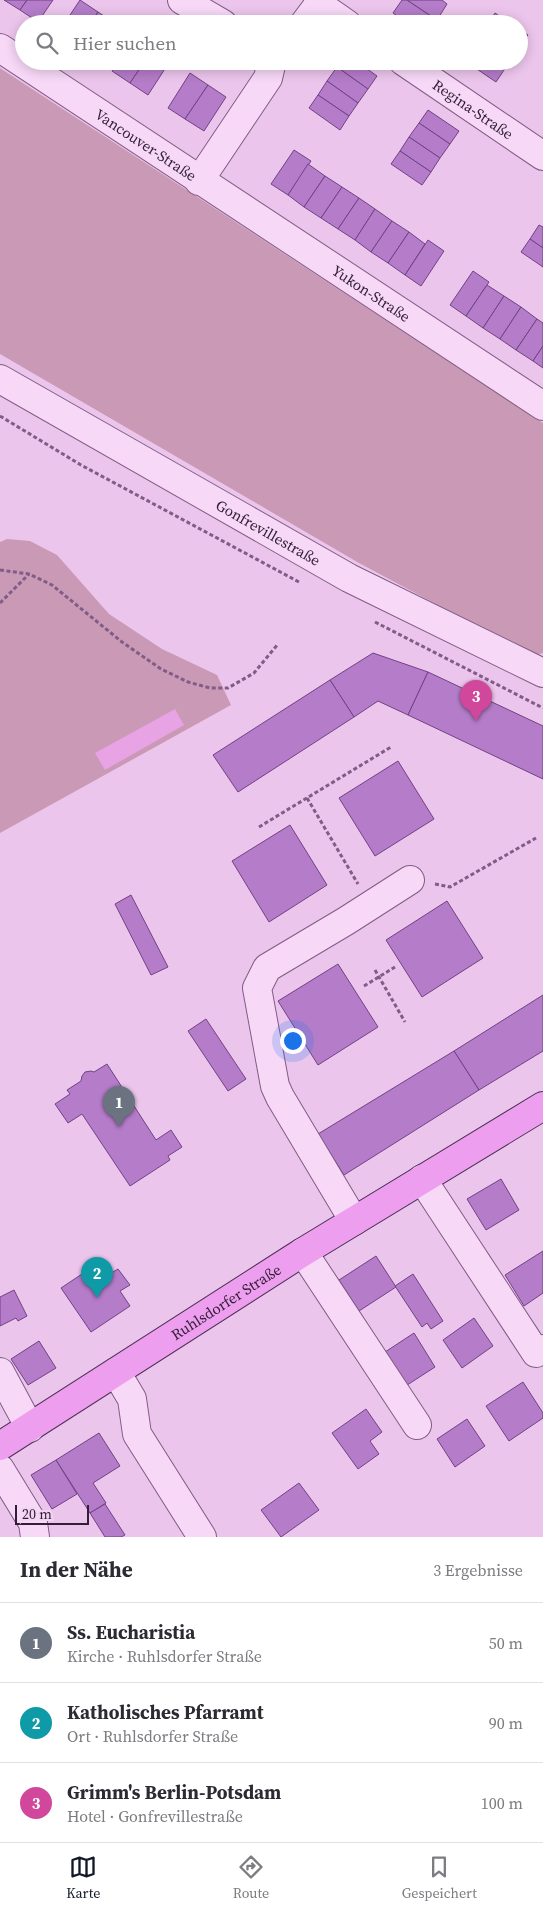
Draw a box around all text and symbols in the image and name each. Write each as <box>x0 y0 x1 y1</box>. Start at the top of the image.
search box <box>15 15 528 70</box>
icon: search <box>33 29 61 57</box>
text: Hier suchen <box>73 30 177 56</box>
street label: Regina-Straße <box>429 74 518 144</box>
street label: Vancouver-Straße <box>91 103 201 186</box>
street label: Yukon-Straße <box>328 259 415 327</box>
street label: Gonfrevillestraße <box>212 494 325 570</box>
pin: 3 <box>460 680 492 721</box>
your location <box>280 1028 306 1054</box>
pin: 1 <box>103 1086 135 1127</box>
pin: 2 <box>81 1257 113 1298</box>
street label: Ruhlsdorfer Straße <box>167 1258 285 1345</box>
scale bar <box>15 1502 89 1525</box>
text: 20 m <box>22 1504 52 1524</box>
text: In der Nähe <box>20 1555 133 1584</box>
text: 3 Ergebnisse <box>433 1559 523 1581</box>
text: Ss. Eucharistia <box>67 1619 195 1645</box>
text: 1 <box>32 1632 40 1654</box>
text: 50 m <box>489 1632 523 1654</box>
text: Kirche · Ruhlsdorfer Straße <box>67 1645 262 1667</box>
text: Katholisches Pfarramt <box>67 1699 264 1725</box>
text: 2 <box>32 1712 40 1734</box>
text: 90 m <box>489 1712 523 1734</box>
text: Ort · Ruhlsdorfer Straße <box>67 1725 238 1747</box>
text: Grimm's Berlin-Potsdam <box>67 1779 281 1805</box>
text: 3 <box>32 1792 40 1814</box>
text: 100 m <box>481 1792 523 1814</box>
text: Hotel · Gonfrevillestraße <box>67 1805 243 1827</box>
tab: Karte <box>66 1853 100 1903</box>
tab: Route <box>233 1853 269 1903</box>
tab: Gespeichert <box>402 1853 477 1903</box>

